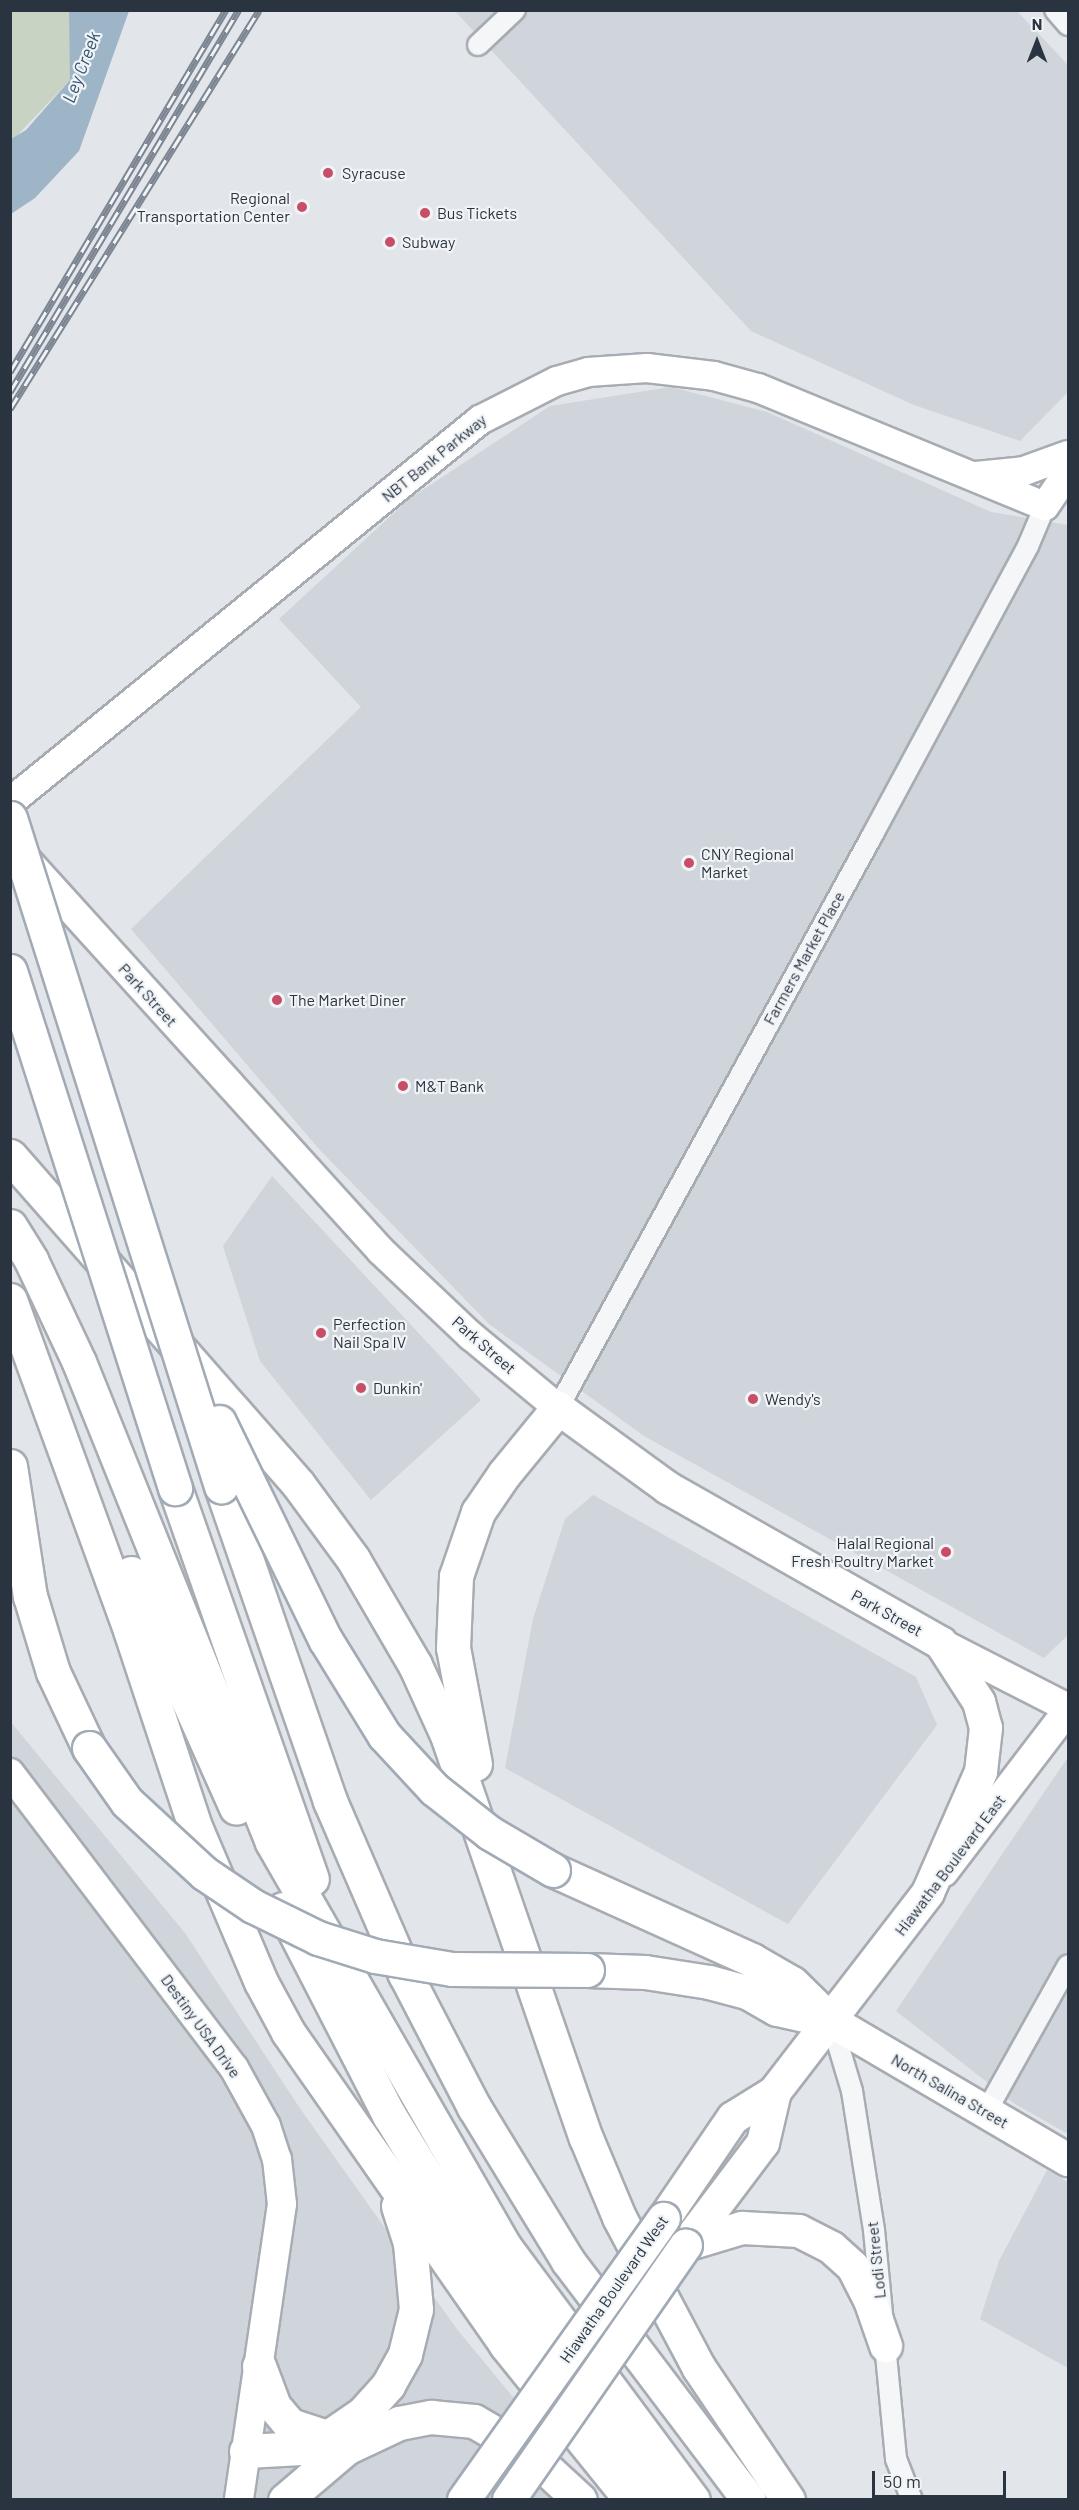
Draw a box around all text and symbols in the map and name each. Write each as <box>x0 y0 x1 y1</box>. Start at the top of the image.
north arrow <box>1007 12 1067 72</box>
text: N <box>1032 14 1042 33</box>
water label: Ley Creek <box>58 28 104 106</box>
place label: Syracuse <box>342 163 406 183</box>
marker: Syracuse <box>319 164 337 182</box>
place label: Regional Transportation Center <box>137 188 290 226</box>
marker: Regional Transportation Center <box>295 200 309 214</box>
place label: Bus Tickets <box>437 203 517 223</box>
marker: Bus Tickets <box>418 206 432 220</box>
place label: Subway <box>402 232 455 252</box>
marker: Subway <box>383 235 397 249</box>
street label: NBT Bank Parkway <box>378 410 490 506</box>
place label: CNY Regional Market <box>701 844 794 882</box>
marker: CNY Regional Market <box>682 856 696 870</box>
street label: Farmers Market Place <box>759 888 849 1028</box>
street label: Park Street <box>115 959 181 1031</box>
place label: The Market Diner <box>289 990 406 1010</box>
marker: The Market Diner <box>270 993 284 1007</box>
place label: M&T Bank <box>415 1076 484 1096</box>
marker: M&T Bank <box>396 1079 410 1093</box>
street label: Park Street <box>448 1312 520 1378</box>
place label: Perfection Nail Spa IV <box>333 1314 406 1352</box>
marker: Perfection Nail Spa IV <box>314 1326 328 1340</box>
place label: Dunkin' <box>373 1378 422 1398</box>
marker: Dunkin' <box>354 1381 368 1395</box>
place label: Wendy's <box>765 1389 821 1409</box>
marker: Wendy's <box>746 1392 760 1406</box>
place label: Halal Regional Fresh Poultry Market <box>791 1533 934 1571</box>
marker: Halal Regional Fresh Poultry Market <box>939 1545 953 1559</box>
street label: Park Street <box>848 1586 926 1640</box>
street label: Hiawatha Boulevard East <box>891 1791 1009 1939</box>
street label: Destiny USA Drive <box>157 1971 245 2081</box>
street label: North Salina Street <box>888 2050 1012 2132</box>
street label: Hiawatha Boulevard West <box>556 2212 672 2366</box>
street label: Lodi Street <box>862 2220 890 2300</box>
scale bar <box>875 2459 1008 2497</box>
text: 50 m <box>883 2470 921 2492</box>

